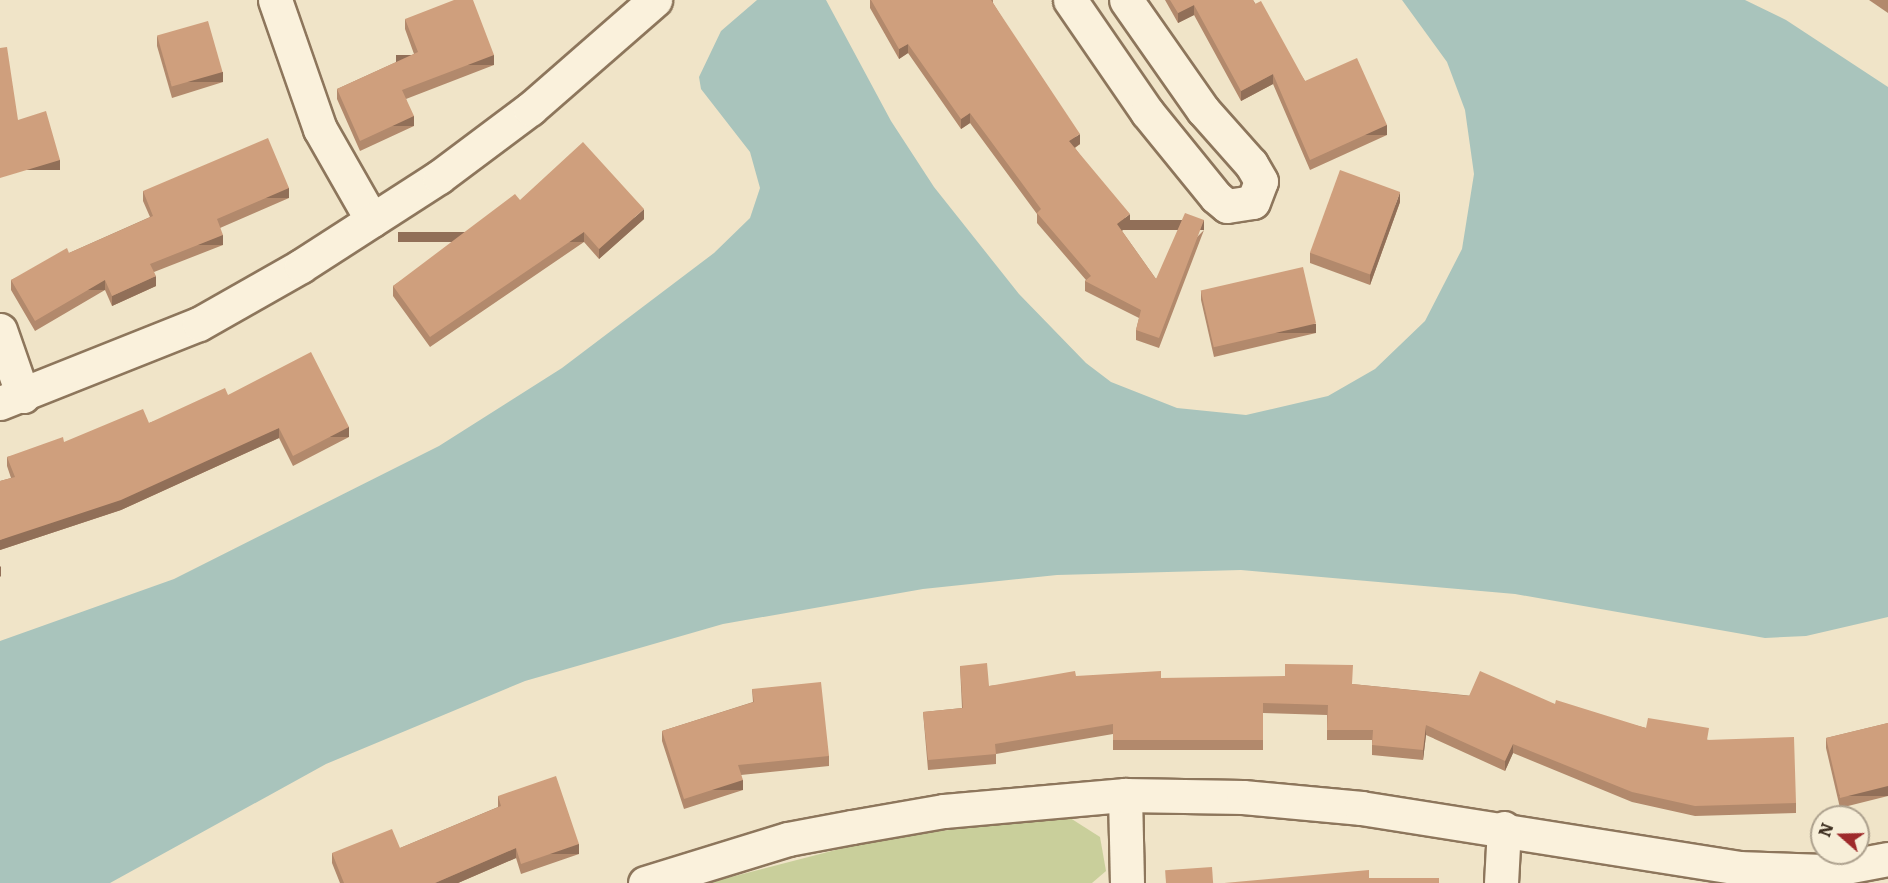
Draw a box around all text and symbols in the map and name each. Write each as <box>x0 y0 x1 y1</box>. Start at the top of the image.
north arrow <box>1810 805 1870 865</box>
text: N <box>1811 819 1839 840</box>

